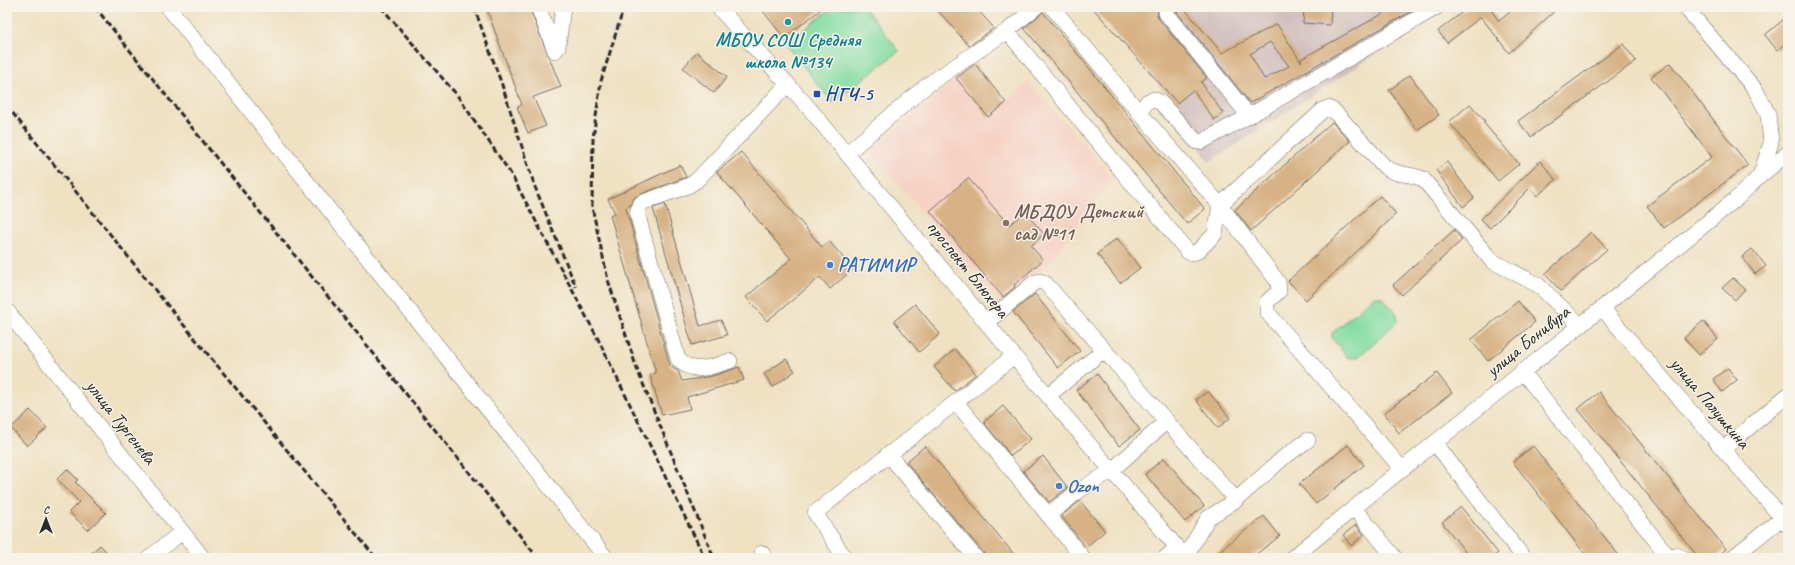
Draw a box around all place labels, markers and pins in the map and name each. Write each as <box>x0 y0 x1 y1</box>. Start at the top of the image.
marker: МБОУ СОШ Средняя школа №134 <box>783 17 793 27</box>
place label: МБОУ СОШ Средняя школа №134 <box>715 28 862 74</box>
place label: НГЧ-5 <box>825 82 874 106</box>
marker: НГЧ-5 <box>812 89 822 99</box>
place label: МБДОУ Детский сад №11 <box>1014 200 1145 246</box>
marker: МБДОУ Детский сад №11 <box>1001 218 1011 228</box>
place label: РАТИМИР <box>838 253 918 277</box>
marker: РАТИМИР <box>825 260 835 270</box>
place label: Ozon <box>1067 474 1099 498</box>
marker: Ozon <box>1054 481 1064 491</box>

